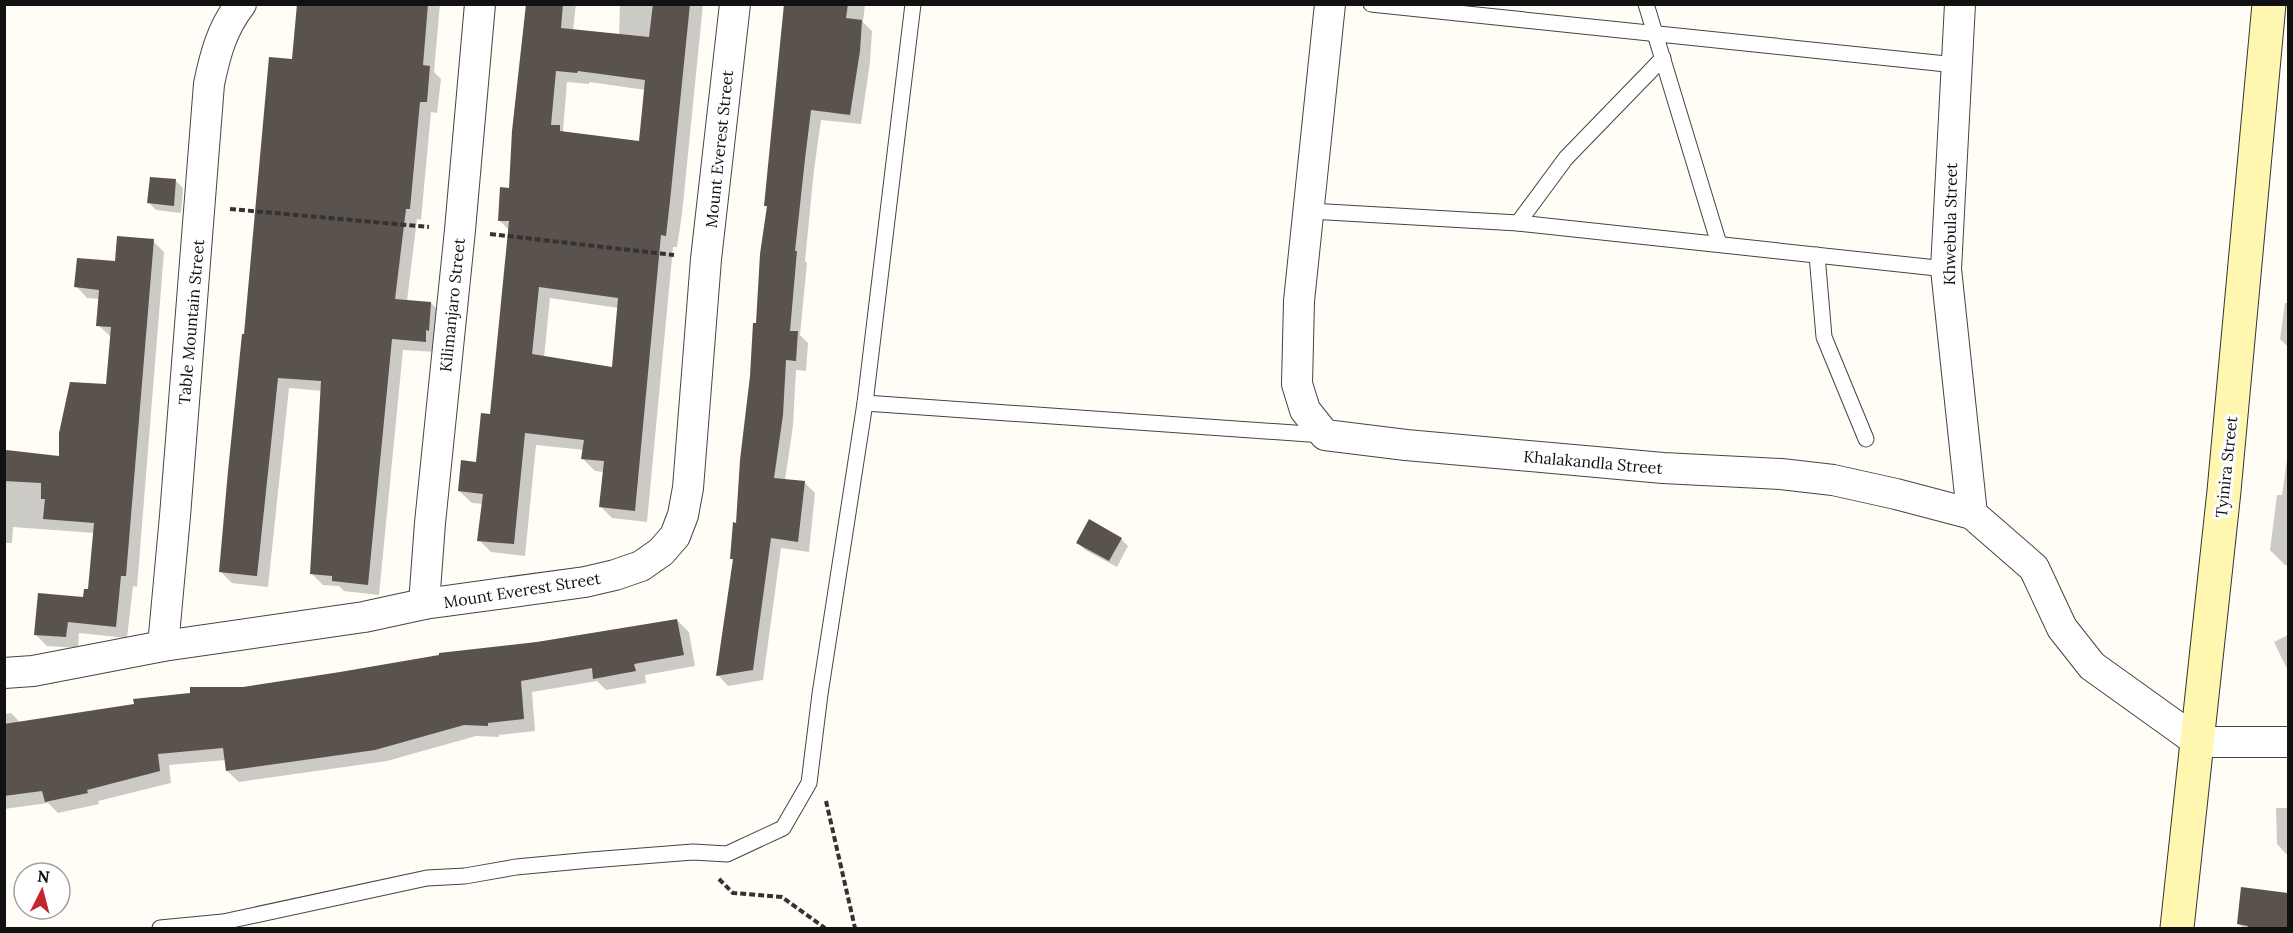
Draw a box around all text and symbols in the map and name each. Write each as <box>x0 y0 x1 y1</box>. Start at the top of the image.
street label: Mount Everest Street <box>701 68 737 229</box>
street label: Khwebula Street <box>1939 162 1961 286</box>
street label: Kilimanjaro Street <box>435 236 469 373</box>
street label: Table Mountain Street <box>174 238 208 406</box>
street label: Tyinira Street <box>2211 414 2241 519</box>
street label: Khalakandla Street <box>1523 446 1664 478</box>
street label: Mount Everest Street <box>442 568 603 612</box>
north arrow <box>12 861 72 921</box>
text: N <box>36 865 51 887</box>

